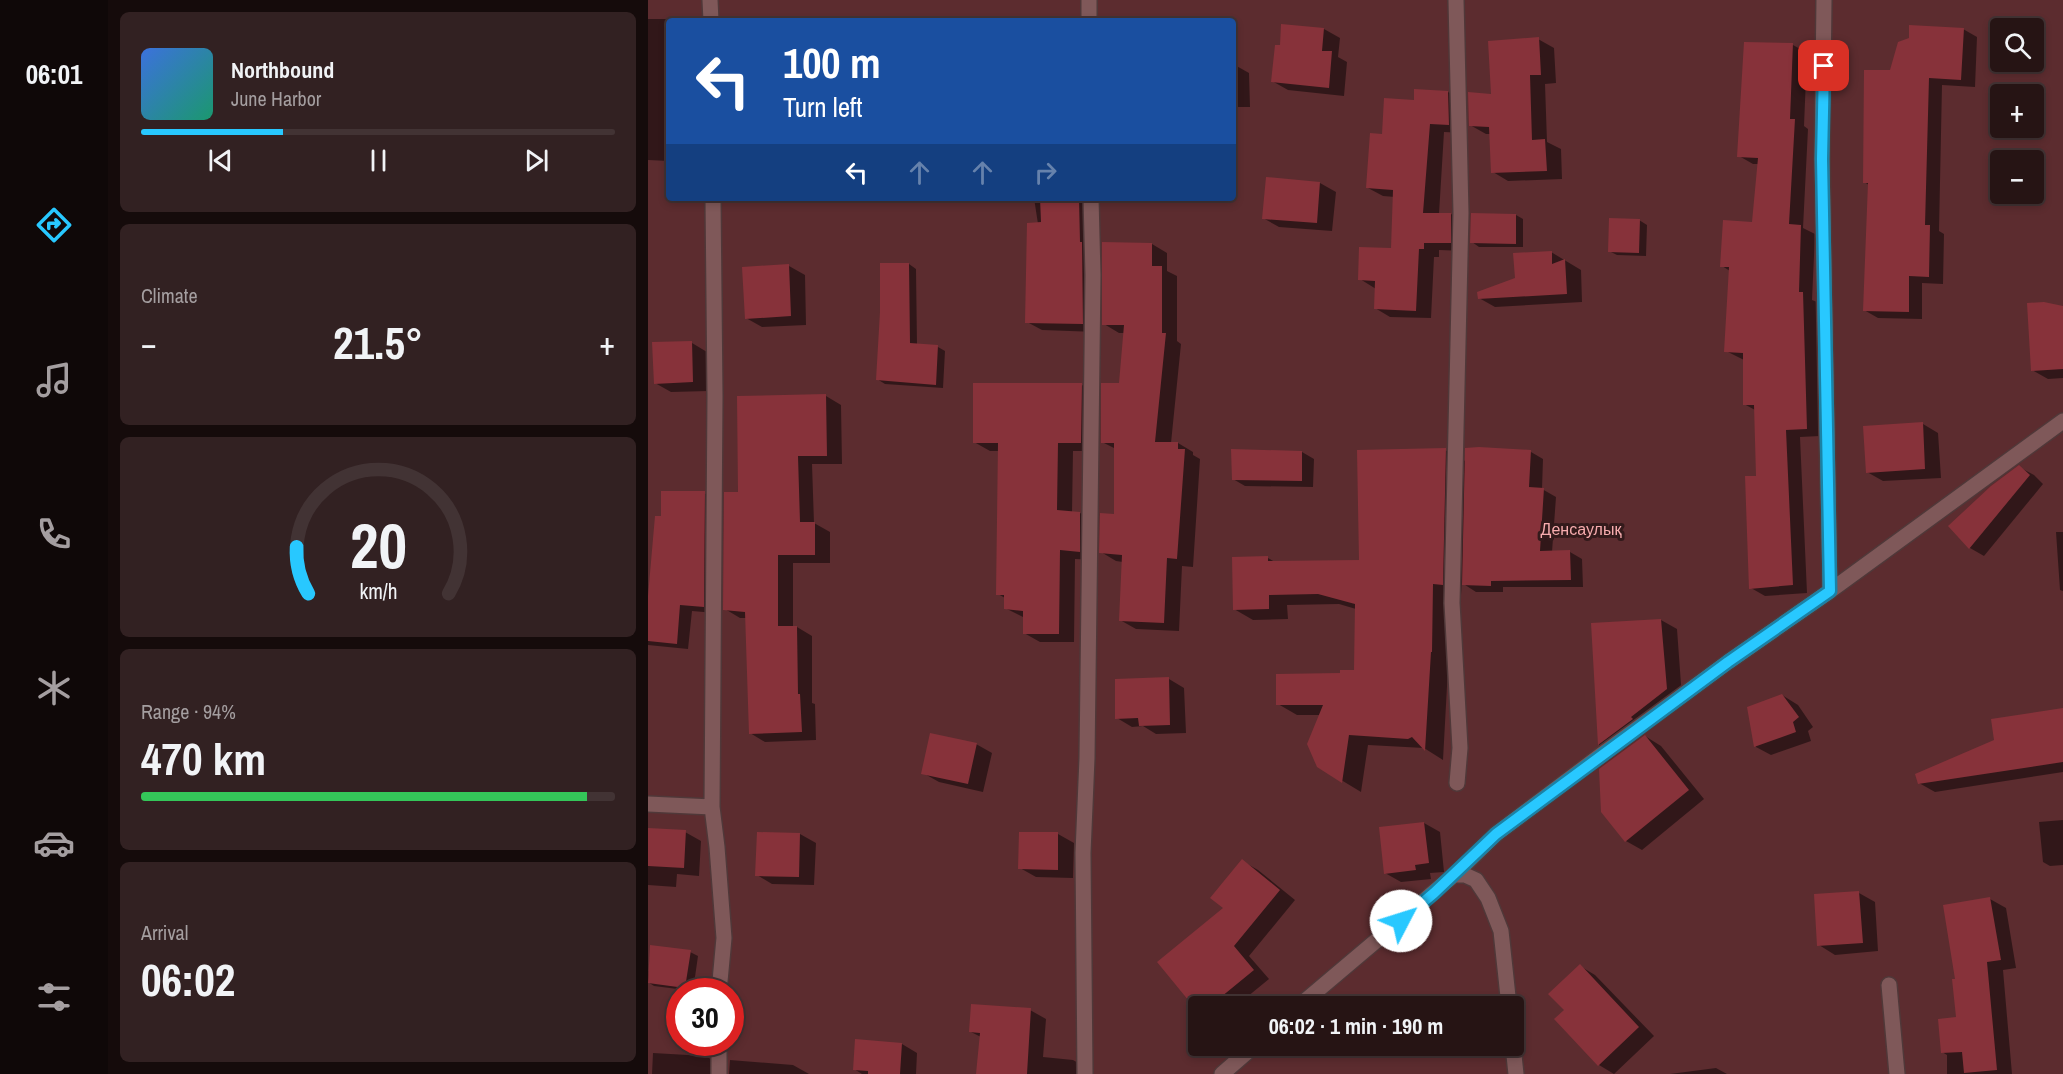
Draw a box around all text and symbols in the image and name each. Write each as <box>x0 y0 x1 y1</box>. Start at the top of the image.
map controls <box>1990 18 2044 204</box>
button: search <box>1990 18 2044 72</box>
text: 100 m <box>783 35 881 91</box>
pin <box>1798 40 1849 91</box>
icon: left <box>684 42 762 120</box>
icon: arrive <box>1807 49 1840 82</box>
text: Northbound <box>231 55 334 85</box>
text: 06:01 <box>26 56 82 92</box>
button: + <box>1990 84 2044 138</box>
text: June Harbor <box>231 85 321 112</box>
text: Turn left <box>783 89 862 125</box>
icon: previous <box>204 144 237 177</box>
icon: pause <box>362 144 395 177</box>
icon: next <box>520 144 553 177</box>
button: − <box>1990 150 2044 204</box>
icon: left <box>840 156 873 189</box>
icon: ahead <box>903 156 936 189</box>
icon: ahead <box>966 156 999 189</box>
icon: right <box>1029 156 1062 189</box>
icon: directions <box>33 204 75 246</box>
text: Climate <box>141 282 198 309</box>
text: 21.5° <box>333 312 423 373</box>
text: − <box>141 321 157 365</box>
text: + <box>599 321 615 365</box>
icon: music <box>33 359 75 401</box>
text: 20 <box>350 503 406 587</box>
icon: phone <box>33 513 75 555</box>
park label: Денсаулық <box>1541 518 1622 540</box>
text: km/h <box>359 577 397 606</box>
icon: climate <box>33 667 75 709</box>
text: Range · 94% <box>141 698 236 725</box>
text: 470 km <box>141 728 266 789</box>
icon: car <box>33 822 75 864</box>
position arrow <box>1369 889 1433 953</box>
text: Arrival <box>141 919 188 946</box>
text: 06:02 <box>141 949 235 1010</box>
icon: filters <box>33 976 75 1018</box>
speed limit sign: 30 <box>666 978 744 1056</box>
text: 06:02 · 1 min · 190 m <box>1269 1011 1443 1041</box>

